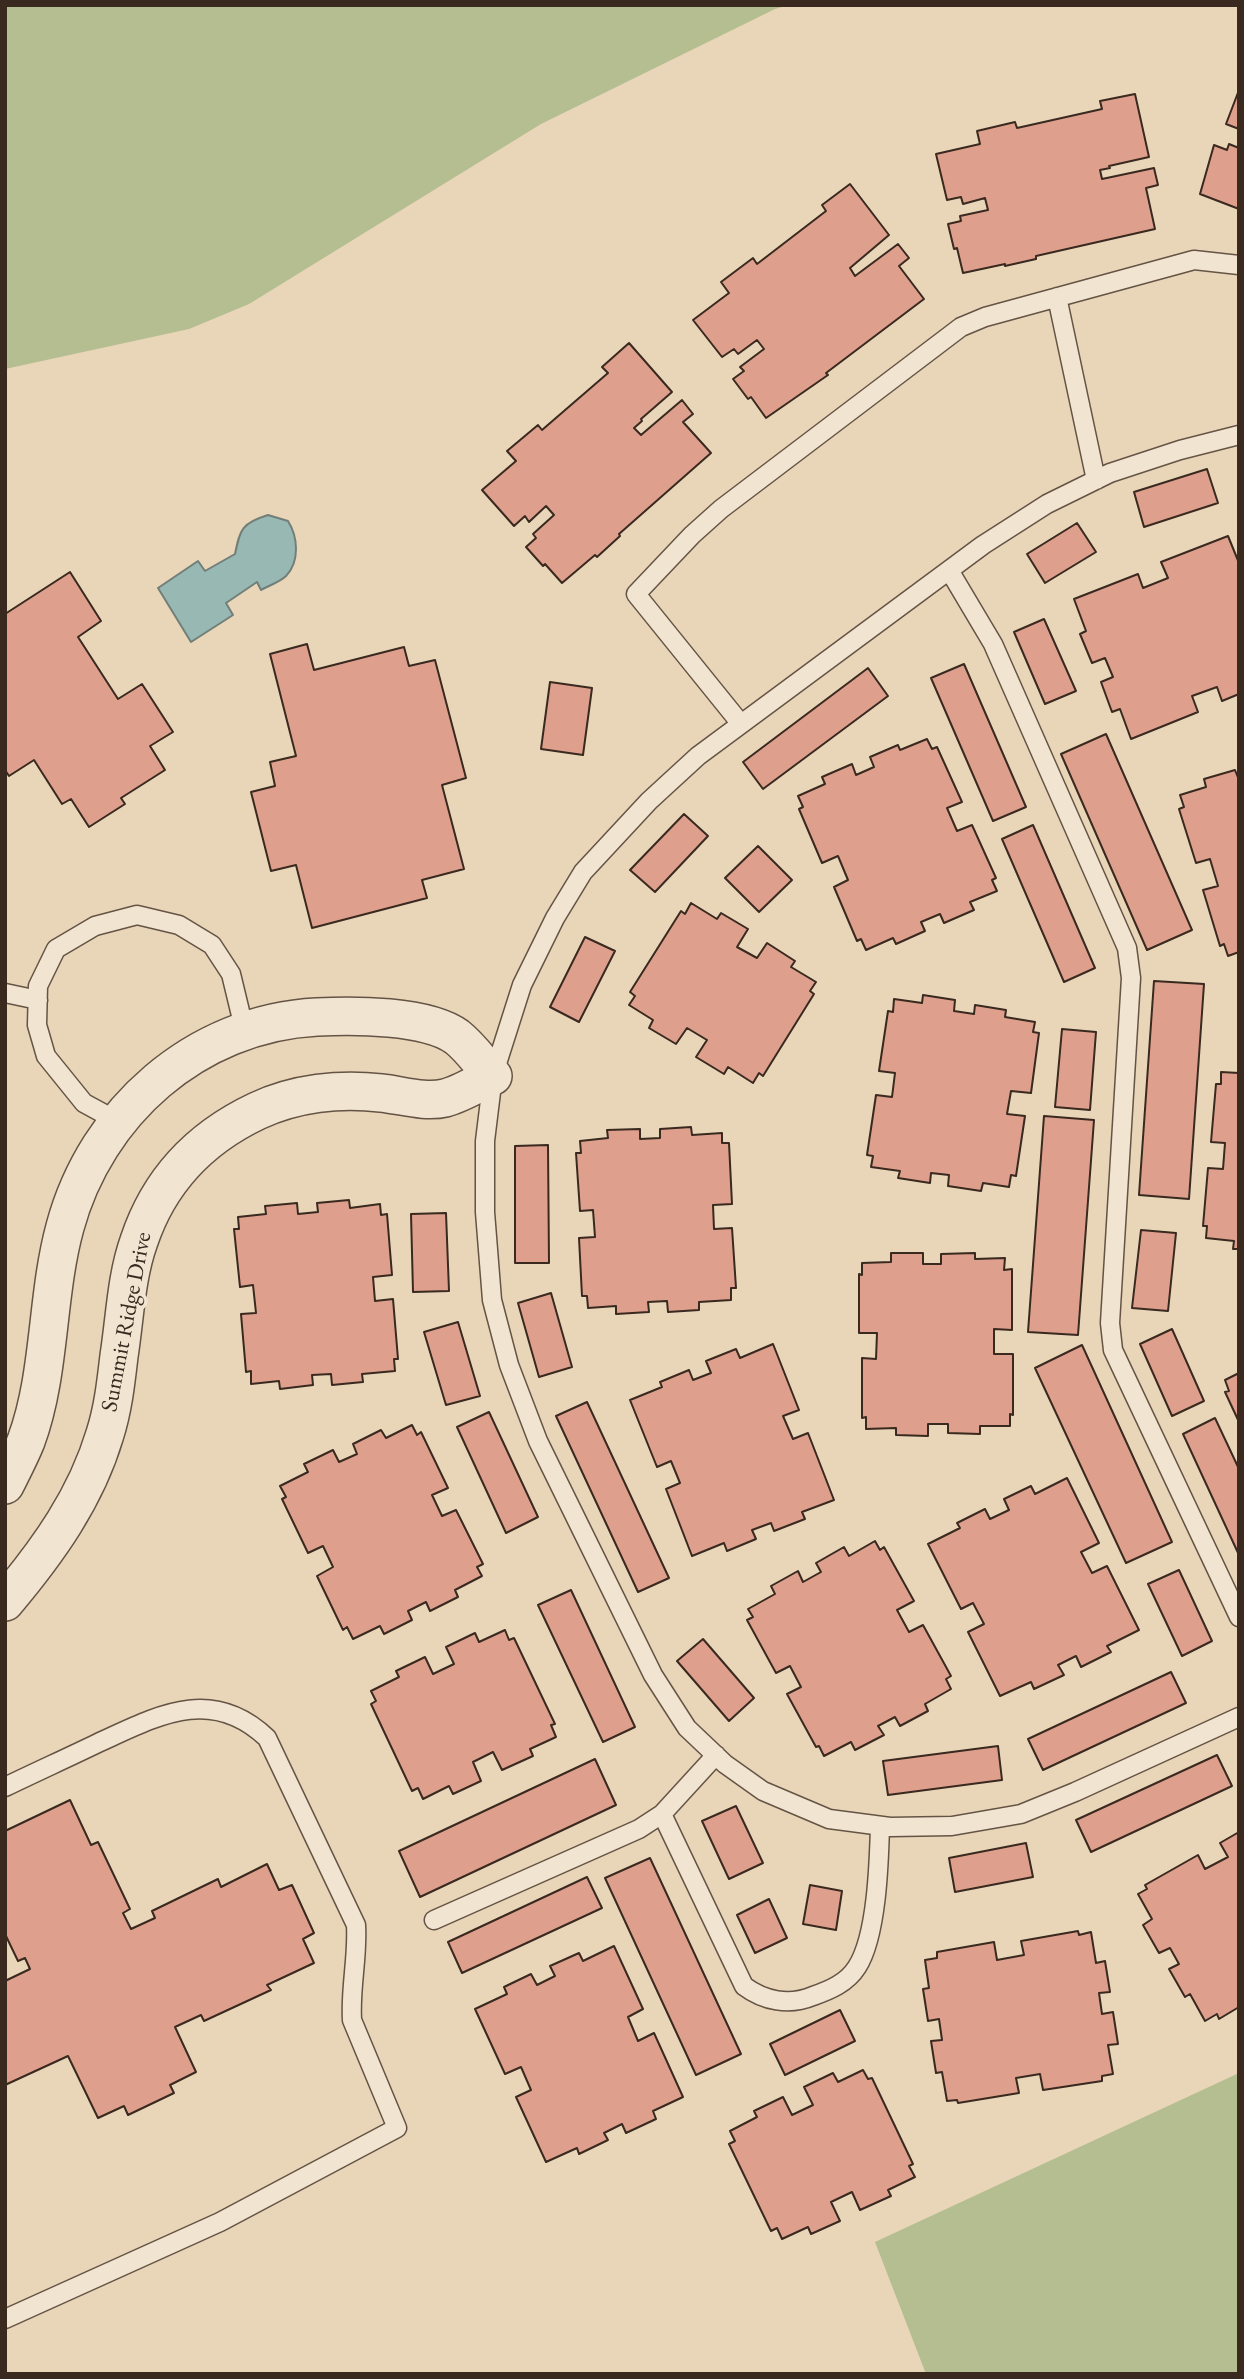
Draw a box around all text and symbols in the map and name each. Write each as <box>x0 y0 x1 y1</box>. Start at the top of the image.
street label: Summit Ridge Drive <box>96 1230 158 1414</box>

